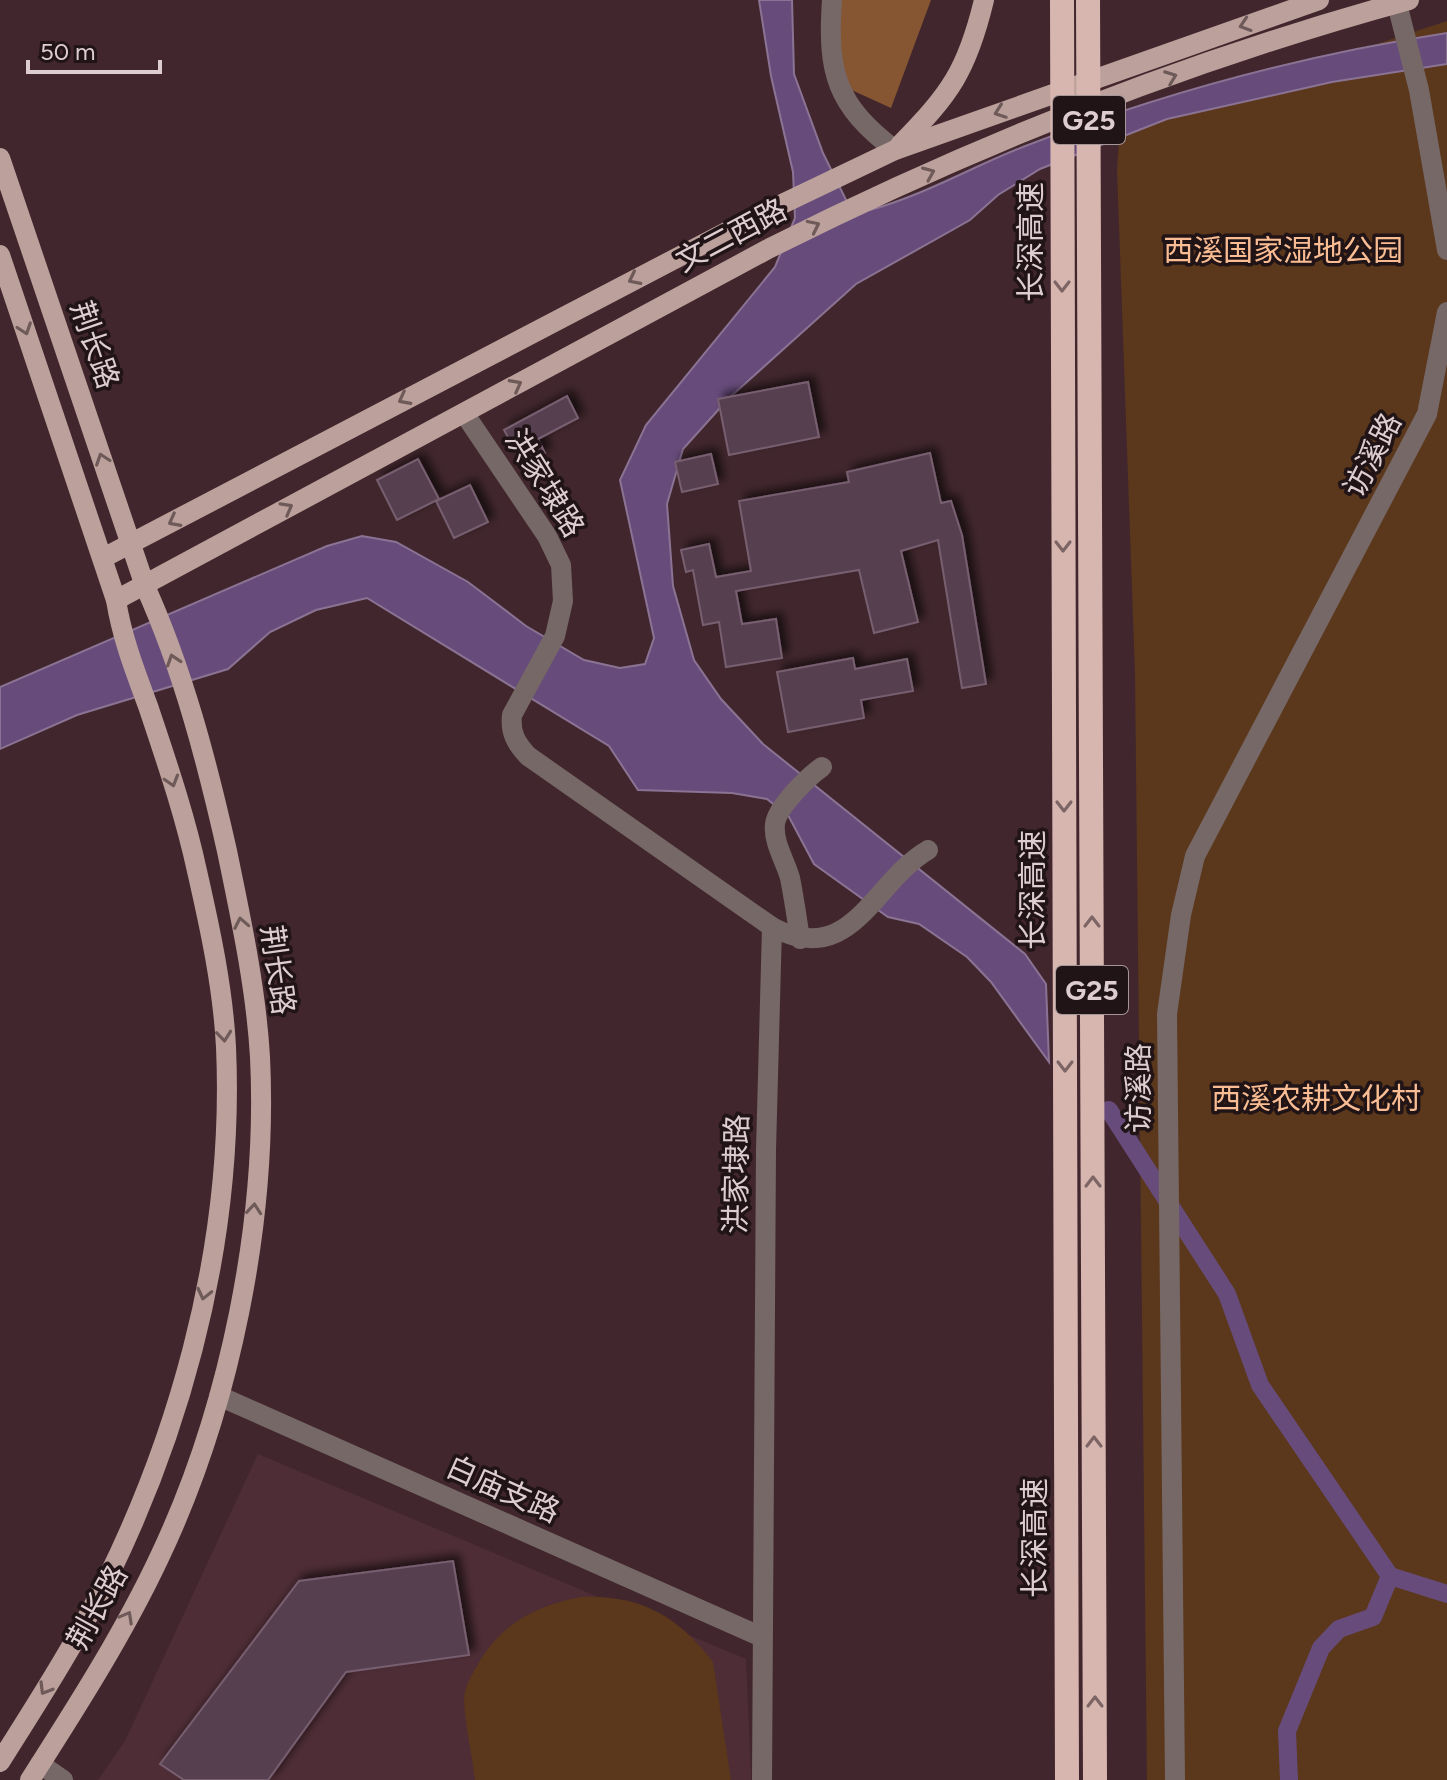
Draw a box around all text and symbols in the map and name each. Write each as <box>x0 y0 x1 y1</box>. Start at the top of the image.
one-way arrow <box>1239 15 1253 31</box>
scale bar <box>28 24 160 74</box>
text: 50 m <box>40 37 96 66</box>
one-way arrow <box>1163 70 1177 87</box>
road number: G25 <box>1053 96 1125 144</box>
one-way arrow <box>994 102 1008 119</box>
one-way arrow <box>921 167 935 183</box>
street label: 长深高速 <box>1012 182 1049 302</box>
street label: 文二西路 <box>669 190 793 280</box>
one-way arrow <box>805 220 820 235</box>
park label: 西溪国家湿地公园 <box>1163 232 1403 269</box>
one-way arrow <box>628 270 643 285</box>
one-way arrow <box>1053 280 1071 293</box>
street label: 荆长路 <box>63 296 127 394</box>
one-way arrow <box>15 321 31 335</box>
one-way arrow <box>507 379 522 394</box>
one-way arrow <box>397 390 412 405</box>
street label: 访溪路 <box>1335 407 1409 503</box>
street label: 洪家埭路 <box>498 422 592 544</box>
one-way arrow <box>96 453 112 467</box>
one-way arrow <box>279 503 293 518</box>
one-way arrow <box>167 511 182 526</box>
one-way arrow <box>1054 540 1072 553</box>
one-way arrow <box>167 654 183 668</box>
one-way arrow <box>163 774 179 788</box>
one-way arrow <box>1055 800 1073 813</box>
street label: 长深高速 <box>1014 830 1051 950</box>
one-way arrow <box>1083 915 1101 928</box>
one-way arrow <box>234 916 251 930</box>
street label: 荆长路 <box>253 923 303 1017</box>
road number: G25 <box>1056 966 1128 1014</box>
one-way arrow <box>215 1029 232 1042</box>
street label: 访溪路 <box>1120 1043 1157 1133</box>
one-way arrow <box>1056 1060 1074 1073</box>
park label: 西溪农耕文化村 <box>1211 1080 1421 1117</box>
street label: 洪家埭路 <box>716 1114 756 1234</box>
one-way arrow <box>1084 1175 1102 1188</box>
one-way arrow <box>245 1202 262 1215</box>
one-way arrow <box>197 1287 214 1300</box>
one-way arrow <box>1085 1435 1103 1448</box>
street label: 白庙支路 <box>441 1448 565 1530</box>
street label: 长深高速 <box>1016 1478 1053 1598</box>
street label: 荆长路 <box>59 1559 135 1655</box>
one-way arrow <box>117 1611 133 1625</box>
one-way arrow <box>40 1680 55 1694</box>
one-way arrow <box>1086 1695 1104 1708</box>

